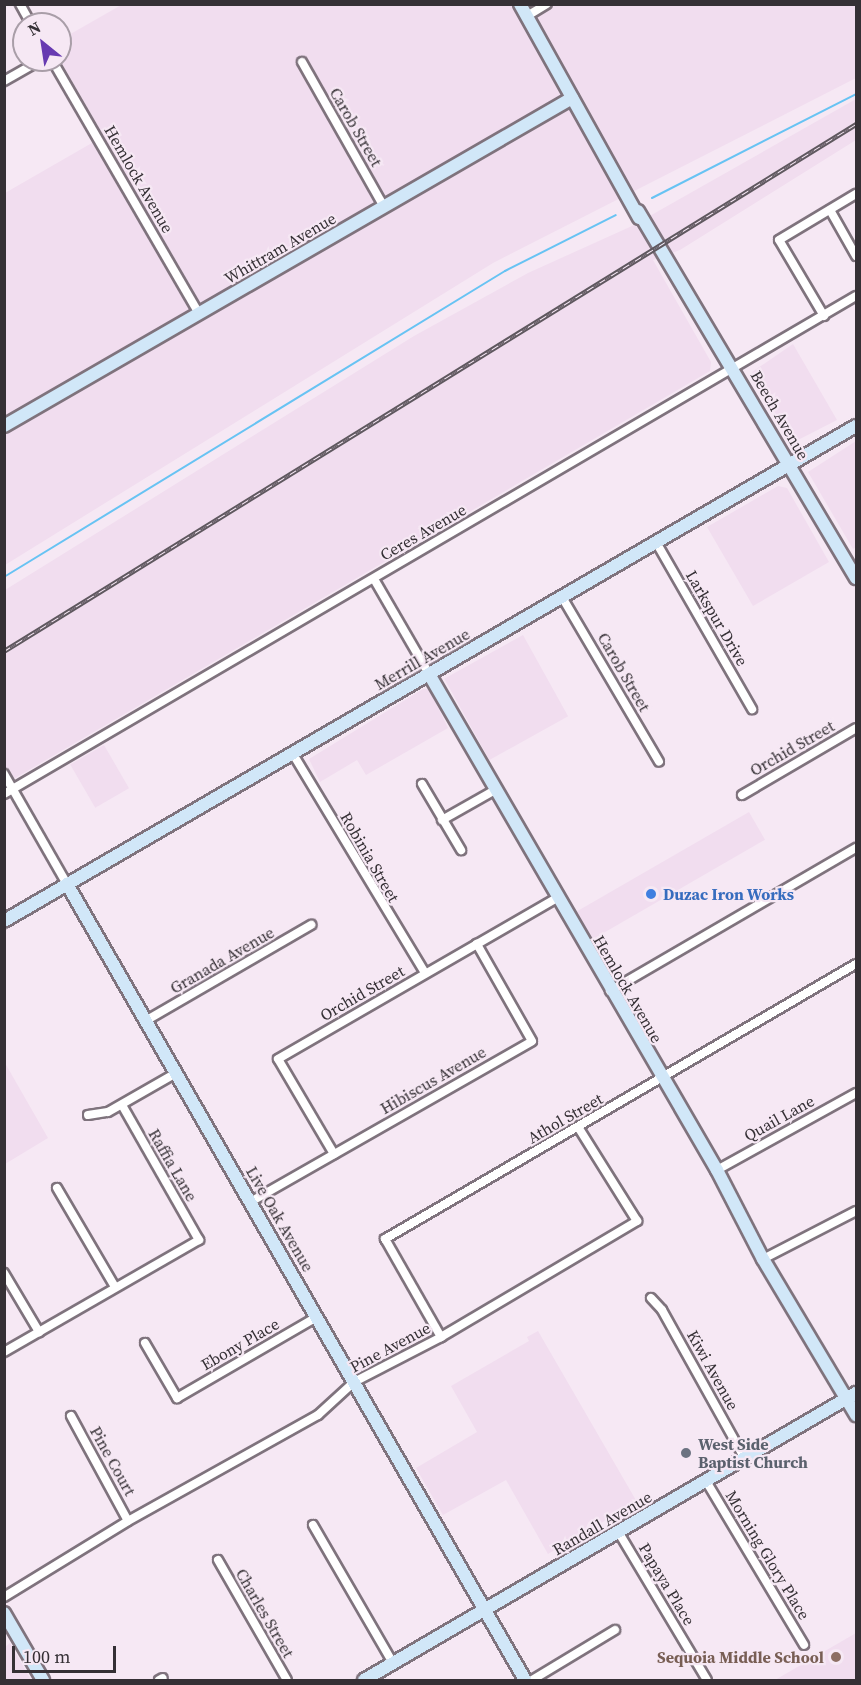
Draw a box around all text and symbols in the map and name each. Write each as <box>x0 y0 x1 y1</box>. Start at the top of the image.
north arrow <box>12 12 72 72</box>
text: N <box>23 16 45 41</box>
street label: Carob Street <box>326 84 386 170</box>
street label: Hemlock Avenue <box>100 122 178 236</box>
street label: Whittram Avenue <box>221 208 339 288</box>
street label: Beech Avenue <box>747 367 813 463</box>
street label: Ceres Avenue <box>377 500 469 564</box>
street label: Larkspur Drive <box>682 567 752 669</box>
street label: Merrill Avenue <box>371 624 473 694</box>
street label: Carob Street <box>594 629 654 715</box>
street label: Orchid Street <box>746 716 838 780</box>
street label: Robinia Street <box>337 809 403 905</box>
place label: Duzac Iron Works <box>663 884 794 904</box>
marker: Duzac Iron Works <box>644 887 658 901</box>
street label: Granada Avenue <box>167 923 277 997</box>
street label: Hemlock Avenue <box>589 932 667 1046</box>
street label: Orchid Street <box>316 961 408 1025</box>
street label: Hibiscus Avenue <box>377 1042 489 1118</box>
street label: Athol Street <box>524 1089 606 1147</box>
street label: Quail Lane <box>740 1091 818 1145</box>
street label: Raffia Lane <box>145 1125 201 1205</box>
street label: Live Oak Avenue <box>242 1163 318 1275</box>
street label: Ebony Place <box>198 1314 282 1374</box>
street label: Pine Avenue <box>346 1318 434 1376</box>
street label: Kiwi Avenue <box>683 1327 743 1413</box>
street label: Pine Court <box>86 1423 140 1499</box>
place label: West Side Baptist Church <box>698 1434 808 1472</box>
marker: West Side Baptist Church <box>679 1446 693 1460</box>
street label: Randall Avenue <box>549 1487 655 1559</box>
street label: Morning Glory Place <box>722 1487 814 1623</box>
street label: Papaya Place <box>635 1539 699 1629</box>
street label: Charles Street <box>232 1565 298 1661</box>
scale bar <box>15 1634 118 1672</box>
text: 100 m <box>23 1644 70 1669</box>
place label: Sequoia Middle School <box>657 1647 824 1667</box>
marker: Sequoia Middle School <box>829 1650 843 1664</box>

